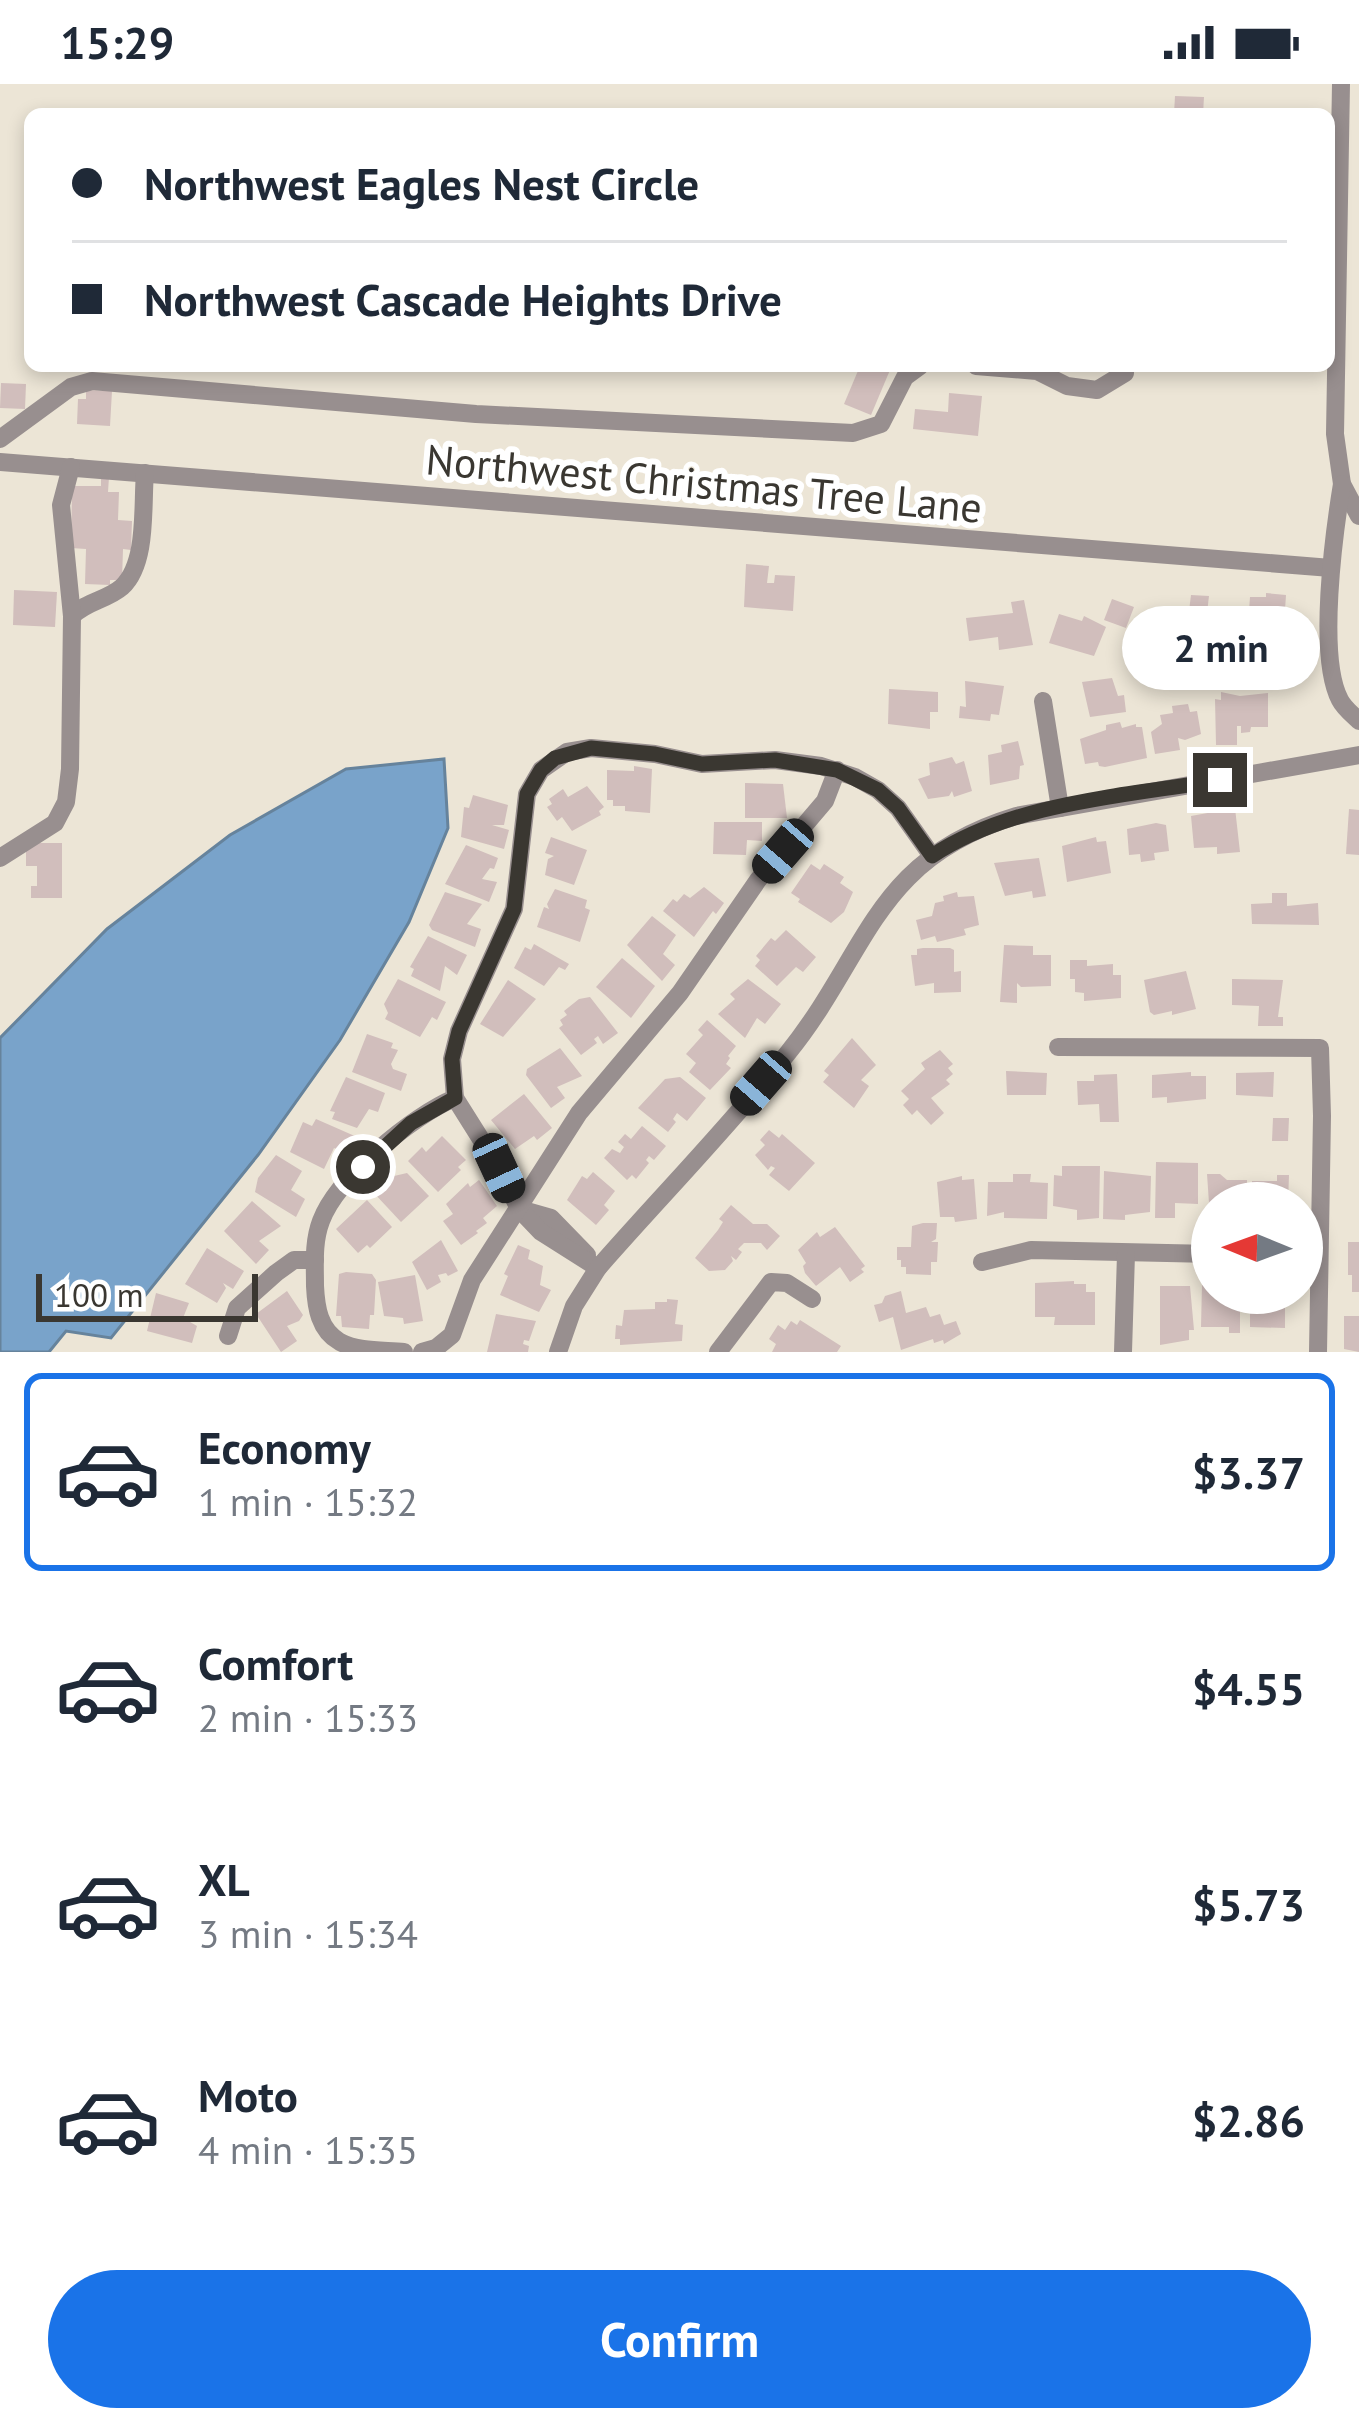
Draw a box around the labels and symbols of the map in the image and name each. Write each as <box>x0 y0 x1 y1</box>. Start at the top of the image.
street label: Northwest Christmas Tree Lane <box>424 431 984 535</box>
callout: 2 min <box>1121 606 1319 690</box>
route end <box>1193 753 1247 807</box>
car <box>746 812 820 890</box>
car <box>724 1044 798 1122</box>
car <box>467 1128 531 1208</box>
route start <box>336 1140 390 1194</box>
north arrow <box>1191 1182 1323 1314</box>
scale bar <box>36 1268 258 1321</box>

